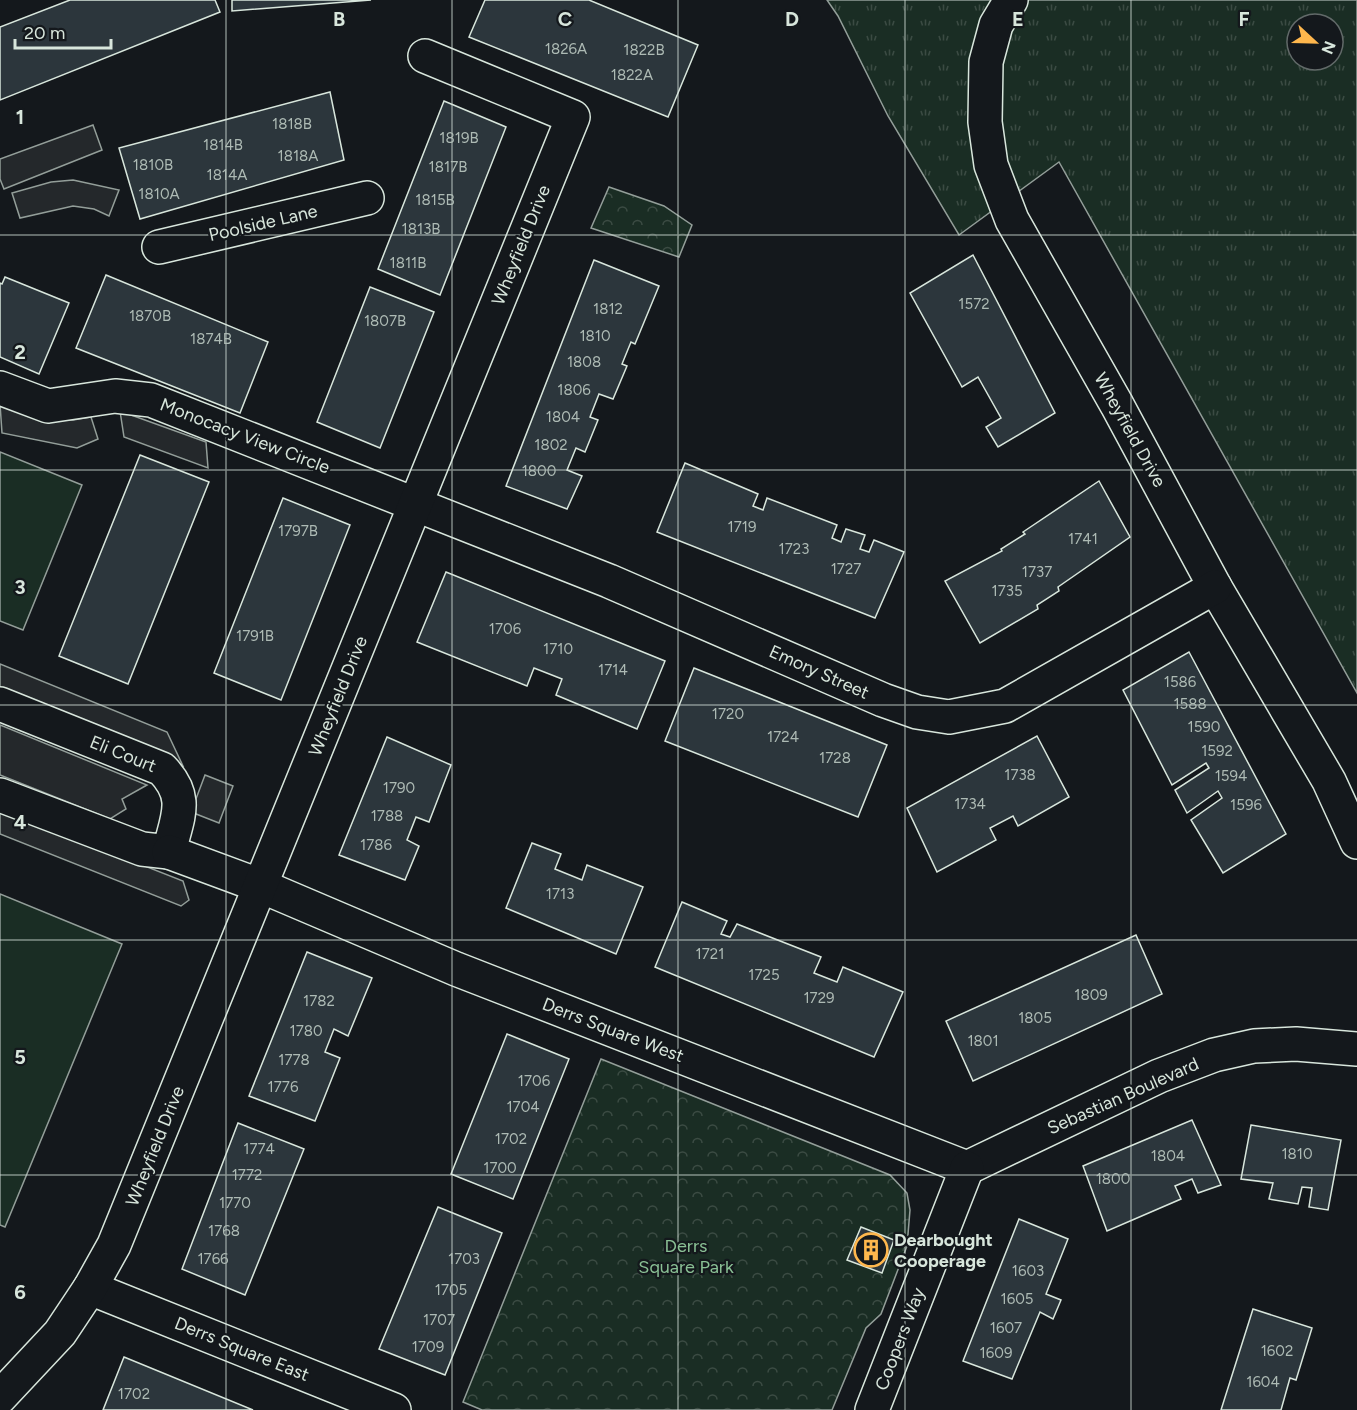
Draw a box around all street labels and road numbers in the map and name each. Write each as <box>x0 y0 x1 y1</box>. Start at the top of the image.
street label: Wheyfield Drive <box>487 182 555 308</box>
street label: Poolside Lane <box>207 200 320 246</box>
street label: Wheyfield Drive <box>1089 369 1171 491</box>
street label: Monocacy View Circle <box>157 393 333 479</box>
street label: Wheyfield Drive <box>304 633 372 759</box>
street label: Emory Street <box>766 640 872 704</box>
street label: Eli Court <box>87 731 160 777</box>
street label: Derrs Square West <box>539 993 687 1067</box>
street label: Sebastian Boulevard <box>1044 1053 1202 1139</box>
street label: Wheyfield Drive <box>121 1083 189 1209</box>
street label: Coopers Way <box>870 1284 930 1394</box>
street label: Derrs Square East <box>171 1312 313 1386</box>

